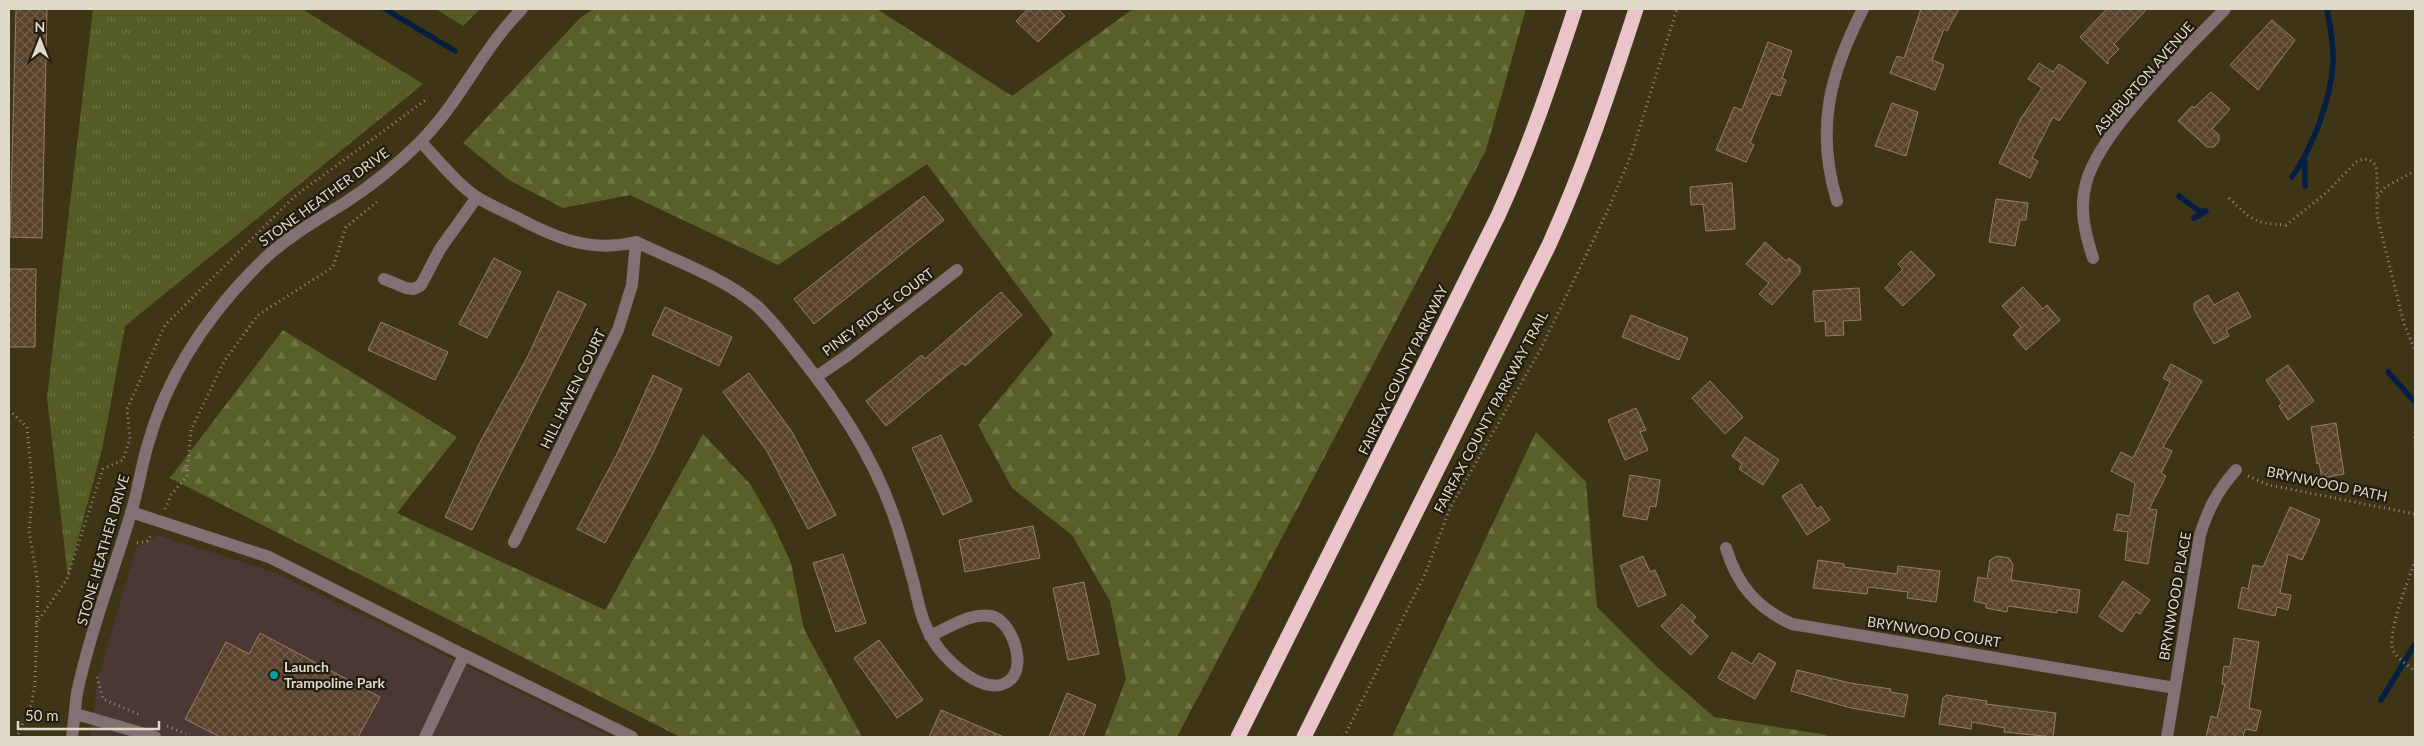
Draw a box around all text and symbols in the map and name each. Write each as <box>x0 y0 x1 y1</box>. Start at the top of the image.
north arrow <box>15 15 65 65</box>
text: N <box>35 18 45 35</box>
street label: ASHBURTON AVENUE <box>2090 18 2197 137</box>
street label: STONE HEATHER DRIVE <box>255 144 392 249</box>
street label: PINEY RIDGE COURT <box>818 264 937 359</box>
street label: FAIRFAX COUNTY PARKWAY <box>1354 282 1451 457</box>
street label: FAIRFAX COUNTY PARKWAY TRAIL <box>1430 308 1551 516</box>
street label: HILL HAVEN COURT <box>536 326 609 451</box>
street label: BRYNWOOD PATH <box>2265 462 2389 505</box>
street label: STONE HEATHER DRIVE <box>73 472 132 627</box>
street label: BRYNWOOD PLACE <box>2155 530 2194 661</box>
street label: BRYNWOOD COURT <box>1866 613 2003 651</box>
place label: Launch Trampoline Park <box>284 658 386 691</box>
marker: Launch Trampoline Park <box>268 669 280 681</box>
scale bar <box>18 698 159 730</box>
text: 50 m <box>25 706 59 724</box>

